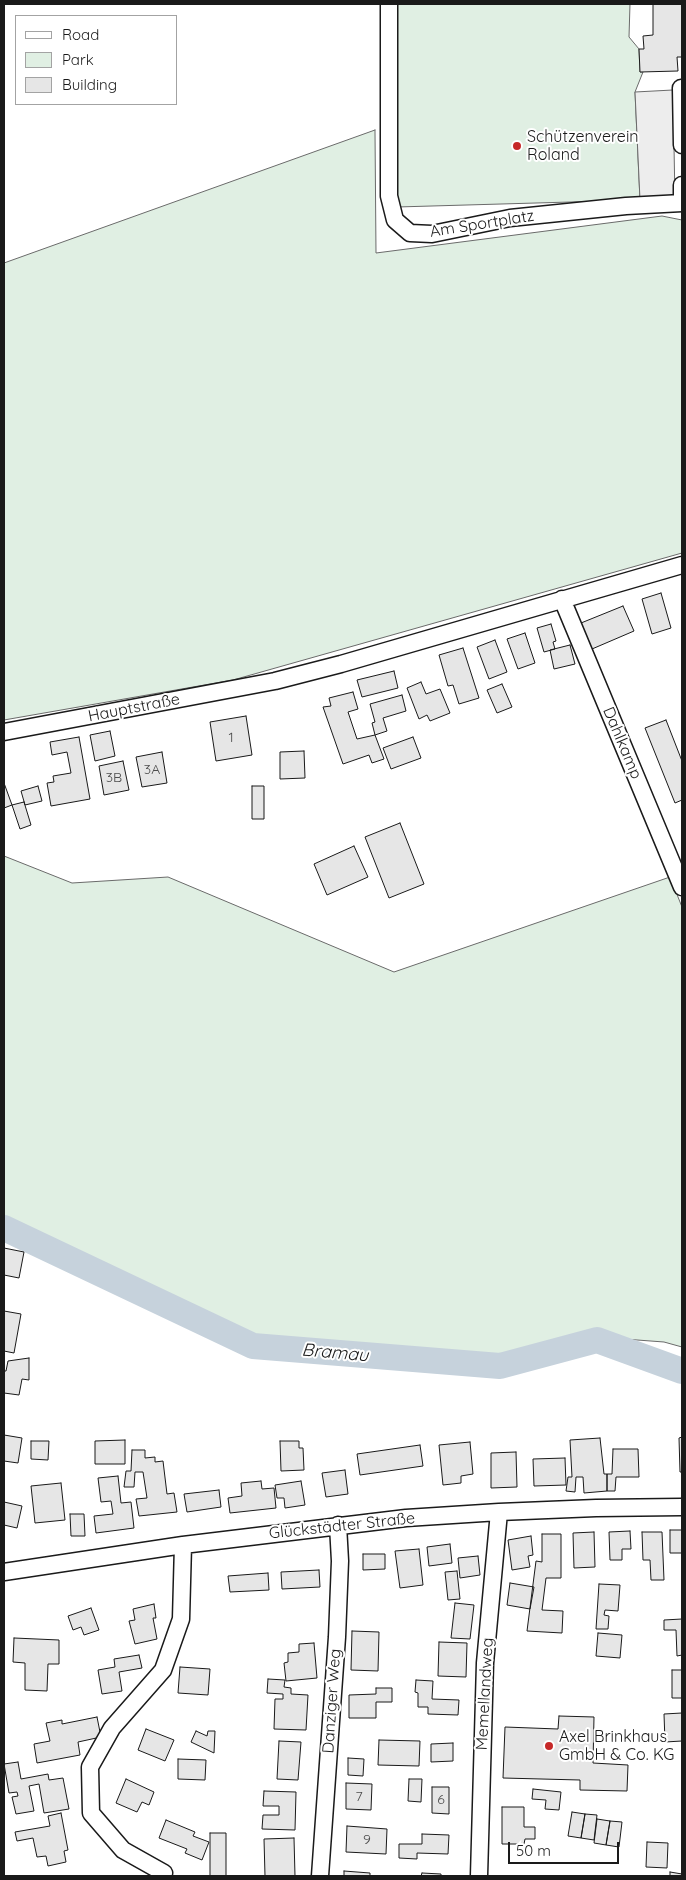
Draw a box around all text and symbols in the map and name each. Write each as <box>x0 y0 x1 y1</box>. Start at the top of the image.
legend <box>15 15 178 105</box>
text: Road <box>62 25 99 44</box>
text: Park <box>62 50 94 69</box>
text: Building <box>62 75 117 94</box>
place label: Schützenverein Roland <box>527 127 639 165</box>
marker: Schützenverein Roland <box>511 140 523 152</box>
street label: Am Sportplatz <box>428 206 536 242</box>
street label: Hauptstraße <box>87 690 181 726</box>
street label: Dahlkamp <box>598 704 646 782</box>
house number: 1 <box>228 730 234 746</box>
house number: 3A <box>144 762 160 778</box>
house number: 3B <box>106 770 122 786</box>
water label: Bramau <box>301 1339 369 1367</box>
street label: Glückstädter Straße <box>268 1509 416 1543</box>
street label: Memellandweg <box>472 1637 498 1751</box>
street label: Danziger Weg <box>319 1648 345 1754</box>
place label: Axel Brinkhaus GmbH & Co. KG <box>559 1727 674 1765</box>
marker: Axel Brinkhaus GmbH & Co. KG <box>543 1740 555 1752</box>
house number: 7 <box>355 1789 363 1805</box>
house number: 6 <box>437 1792 445 1808</box>
house number: 9 <box>363 1832 371 1848</box>
scale bar <box>511 1832 622 1864</box>
text: 50 m <box>516 1841 551 1860</box>

